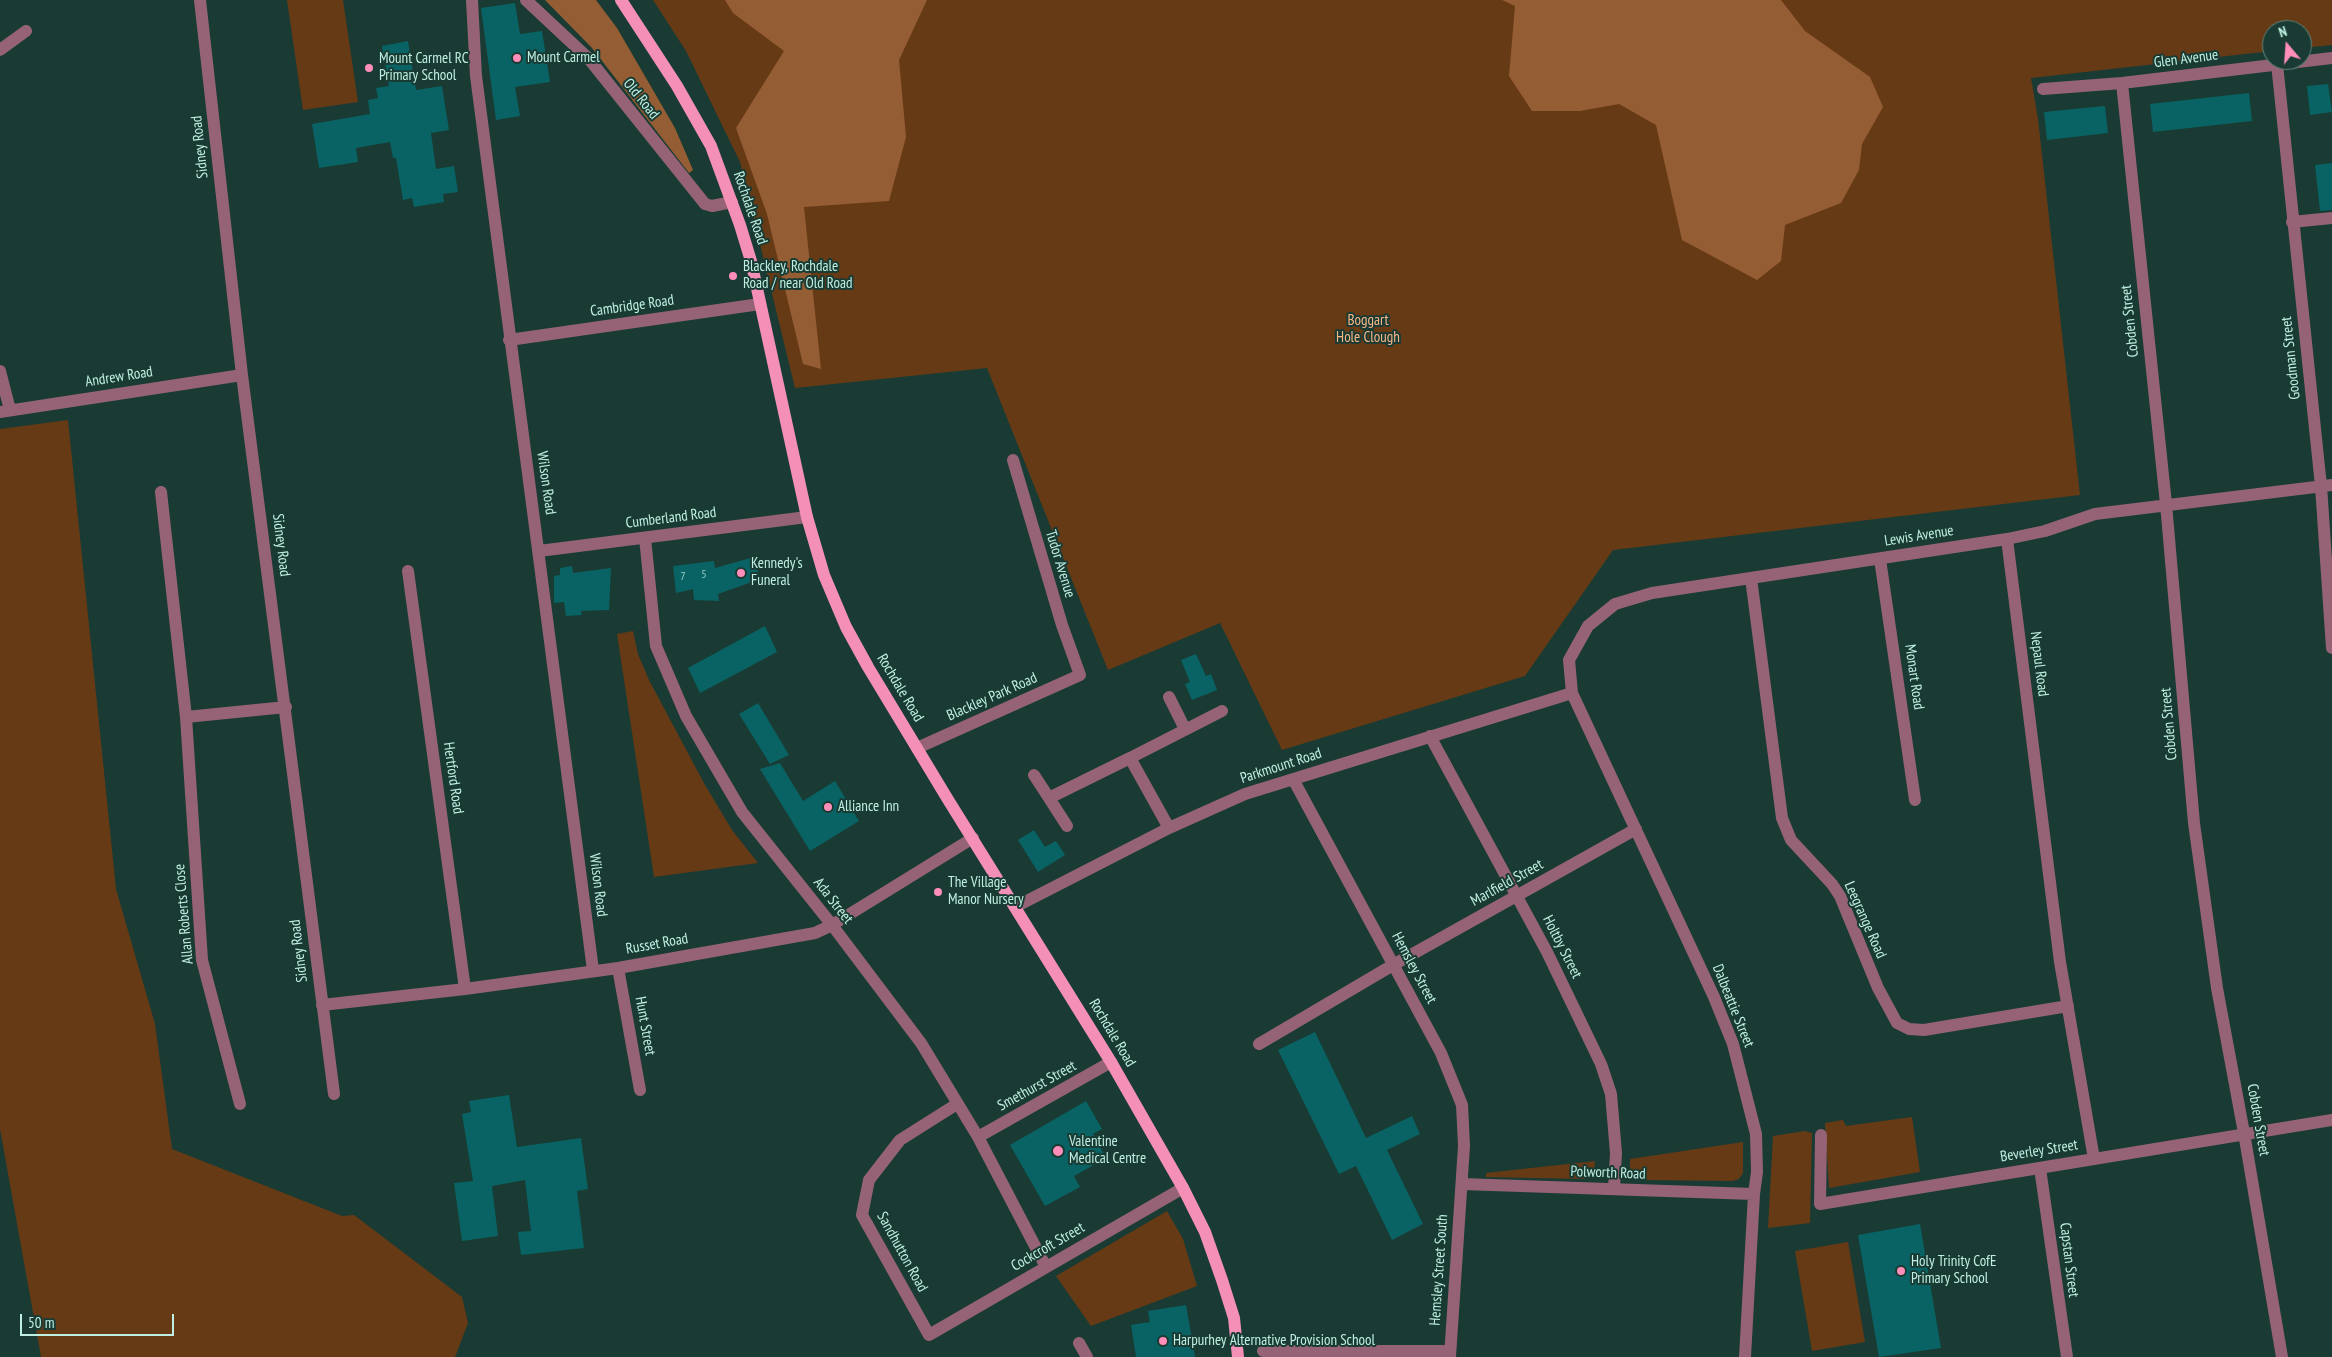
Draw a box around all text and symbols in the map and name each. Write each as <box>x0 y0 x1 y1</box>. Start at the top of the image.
north arrow <box>2262 20 2312 70</box>
text: N <box>2276 22 2289 41</box>
street label: Glen Avenue <box>2153 46 2219 72</box>
place label: Mount Carmel <box>527 49 600 67</box>
place label: Mount Carmel RC Primary School <box>379 50 469 85</box>
marker: Mount Carmel <box>511 52 523 64</box>
marker: Mount Carmel RC Primary School <box>363 62 375 74</box>
street label: Old Road <box>619 75 663 123</box>
street label: Sidney Road <box>188 115 212 179</box>
street label: Rochdale Road <box>729 169 771 247</box>
place label: Blackley, Rochdale Road / near Old Road <box>743 258 852 293</box>
marker: Blackley, Rochdale Road / near Old Road <box>727 270 739 282</box>
street label: Cobden Street <box>2117 284 2143 358</box>
street label: Cambridge Road <box>589 291 675 321</box>
park label: Boggart Hole Clough <box>1336 312 1400 347</box>
street label: Goodman Street <box>2278 316 2304 400</box>
street label: Andrew Road <box>84 363 154 391</box>
street label: Wilson Road <box>533 450 559 516</box>
street label: Cumberland Road <box>625 504 717 532</box>
street label: Sidney Road <box>268 513 294 577</box>
street label: Lewis Avenue <box>1883 522 1955 550</box>
street label: Tudor Avenue <box>1041 528 1079 600</box>
place label: Kennedy's Funeral <box>751 555 803 590</box>
marker: Kennedy's Funeral <box>735 567 747 579</box>
house number: 5 <box>701 568 707 582</box>
house number: 7 <box>680 570 686 584</box>
street label: Nepaul Road <box>2026 630 2052 698</box>
street label: Monart Road <box>1900 643 1928 711</box>
street label: Rochdale Road <box>873 651 927 725</box>
street label: Blackley Park Road <box>944 669 1040 725</box>
street label: Cobden Street <box>2157 687 2181 761</box>
street label: Hertford Road <box>439 741 467 815</box>
street label: Parkmount Road <box>1238 744 1324 788</box>
place label: Alliance Inn <box>838 798 899 816</box>
marker: Alliance Inn <box>822 801 834 813</box>
street label: Wilson Road <box>585 852 611 918</box>
street label: Marlfield Street <box>1468 856 1546 910</box>
street label: Allan Roberts Close <box>171 863 197 965</box>
street label: Ada Street <box>809 874 857 928</box>
place label: The Village Manor Nursery <box>948 874 1024 909</box>
street label: Leegrange Road <box>1840 879 1890 961</box>
marker: The Village Manor Nursery <box>932 886 944 898</box>
street label: Holtby Street <box>1538 912 1586 982</box>
street label: Sidney Road <box>286 919 312 983</box>
street label: Hemsley Street <box>1388 929 1440 1007</box>
street label: Russet Road <box>624 930 690 958</box>
street label: Dalbeattie Street <box>1708 962 1758 1050</box>
street label: Hunt Street <box>631 995 659 1057</box>
street label: Rochdale Road <box>1085 996 1139 1070</box>
street label: Smethurst Street <box>995 1057 1079 1115</box>
street label: Cobden Street <box>2243 1083 2273 1157</box>
place label: Valentine Medical Centre <box>1069 1133 1146 1168</box>
street label: Beverley Street <box>1999 1136 2079 1166</box>
marker: Valentine Medical Centre <box>1051 1144 1065 1158</box>
street label: Polworth Road <box>1570 1163 1646 1183</box>
street label: Sandhutton Road <box>873 1209 931 1295</box>
street label: Hemsley Street South <box>1426 1214 1452 1326</box>
street label: Cockcroft Street <box>1008 1219 1088 1275</box>
street label: Capstan Street <box>2055 1222 2083 1298</box>
place label: Holy Trinity CofE Primary School <box>1911 1253 1996 1288</box>
marker: Holy Trinity CofE Primary School <box>1895 1265 1907 1277</box>
scale bar <box>22 1304 176 1336</box>
text: 50 m <box>28 1313 54 1332</box>
place label: Harpurhey Alternative Provision School <box>1173 1332 1375 1350</box>
marker: Harpurhey Alternative Provision School <box>1157 1335 1169 1347</box>

